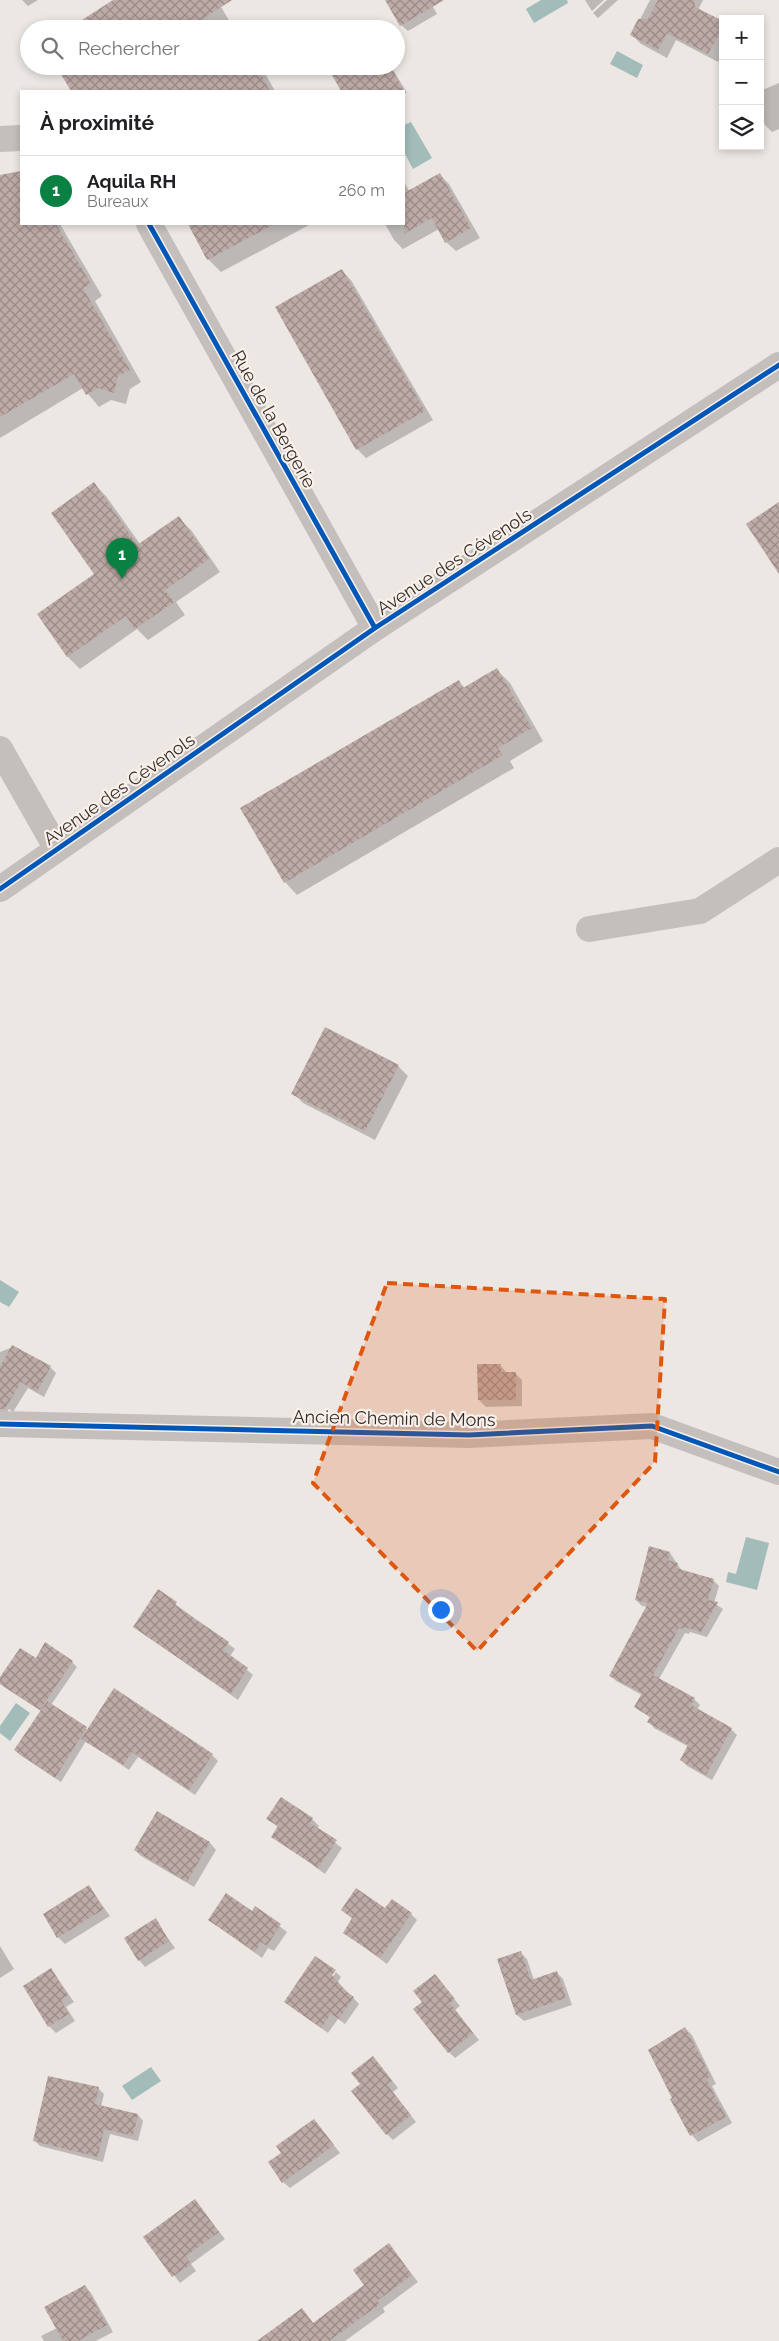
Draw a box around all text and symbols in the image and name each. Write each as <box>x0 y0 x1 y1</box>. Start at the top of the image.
map controls <box>719 15 764 150</box>
button: + <box>719 15 764 60</box>
search box <box>20 20 405 75</box>
icon: search <box>38 34 66 62</box>
text: Rechercher <box>78 37 180 59</box>
button: − <box>719 60 764 105</box>
button: layers <box>719 105 764 150</box>
text: À proximité <box>40 110 154 135</box>
text: Aquila RH <box>87 170 176 192</box>
text: 1 <box>52 181 60 200</box>
text: 260 m <box>338 181 385 200</box>
text: Bureaux <box>87 192 148 211</box>
street label: Rue de la Bergerie <box>227 346 321 492</box>
street label: Avenue des Cévenols <box>373 503 535 619</box>
pin: 1 <box>106 538 138 579</box>
street label: Avenue des Cévenols <box>39 729 199 849</box>
street label: Ancien Chemin de Mons <box>292 1406 496 1430</box>
your location <box>428 1597 454 1623</box>

